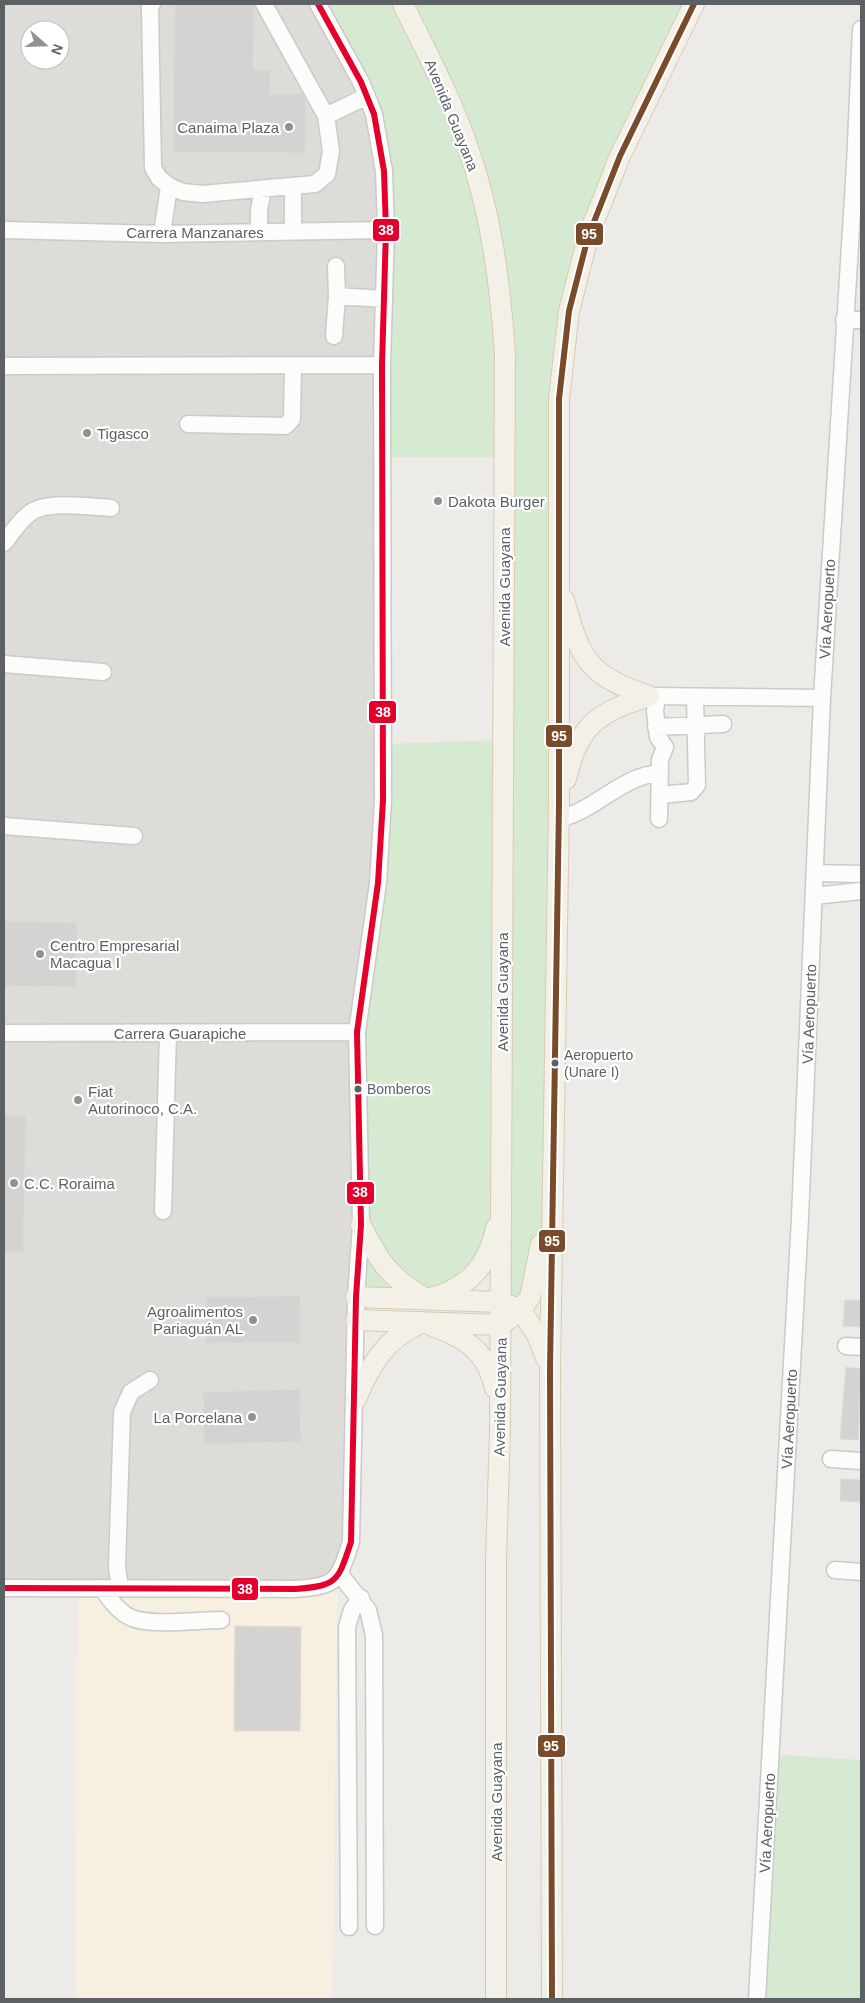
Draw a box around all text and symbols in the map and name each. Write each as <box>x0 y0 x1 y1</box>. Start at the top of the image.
north arrow <box>20 20 70 70</box>
text: N <box>48 42 66 57</box>
street label: Avenida Guayana <box>422 57 482 174</box>
place label: Canaima Plaza <box>177 119 280 136</box>
marker: Canaima Plaza <box>283 121 295 133</box>
line badge: 38 <box>372 218 400 242</box>
text: 38 <box>378 222 394 238</box>
line badge: 95 <box>575 222 604 246</box>
street label: Carrera Manzanares <box>126 224 264 241</box>
text: 95 <box>581 226 597 242</box>
place label: Tigasco <box>97 425 149 442</box>
marker: Tigasco <box>81 427 93 439</box>
place label: Dakota Burger <box>448 493 545 510</box>
marker: Dakota Burger <box>432 495 444 507</box>
street label: Avenida Guayana <box>496 527 513 646</box>
street label: Vía Aeropuerto <box>816 559 838 659</box>
line badge: 38 <box>368 700 397 724</box>
text: 38 <box>375 704 391 720</box>
line badge: 95 <box>545 724 573 748</box>
text: 95 <box>551 728 567 744</box>
street label: Avenida Guayana <box>494 932 511 1051</box>
place label: Centro Empresarial Macagua I <box>50 937 179 971</box>
marker: Centro Empresarial Macagua I <box>34 948 46 960</box>
street label: Vía Aeropuerto <box>799 964 819 1064</box>
street label: Carrera Guarapiche <box>114 1025 246 1042</box>
place label: Aeropuerto (Unare I) <box>564 1047 633 1080</box>
marker: Aeropuerto (Unare I) <box>550 1058 560 1068</box>
place label: Bomberos <box>367 1081 431 1097</box>
place label: Fiat Autorinoco, C.A. <box>88 1083 197 1117</box>
marker: Bomberos <box>353 1084 363 1094</box>
marker: Fiat Autorinoco, C.A. <box>72 1094 84 1106</box>
place label: C.C. Roraima <box>24 1175 116 1192</box>
marker: C.C. Roraima <box>8 1177 20 1189</box>
line badge: 38 <box>346 1181 375 1205</box>
text: 38 <box>352 1184 368 1200</box>
line badge: 95 <box>538 1229 566 1253</box>
text: 95 <box>544 1233 560 1249</box>
place label: Agroalimentos Pariaguán AL <box>147 1303 243 1337</box>
marker: Agroalimentos Pariaguán AL <box>247 1314 259 1326</box>
street label: Avenida Guayana <box>490 1337 510 1457</box>
street label: Vía Aeropuerto <box>778 1369 800 1469</box>
place label: La Porcelana <box>154 1409 243 1426</box>
marker: La Porcelana <box>246 1411 258 1423</box>
line badge: 38 <box>231 1577 259 1601</box>
text: 38 <box>237 1581 253 1597</box>
line badge: 95 <box>537 1734 566 1758</box>
text: 95 <box>543 1738 559 1754</box>
street label: Avenida Guayana <box>488 1742 505 1861</box>
street label: Vía Aeropuerto <box>756 1773 778 1873</box>

